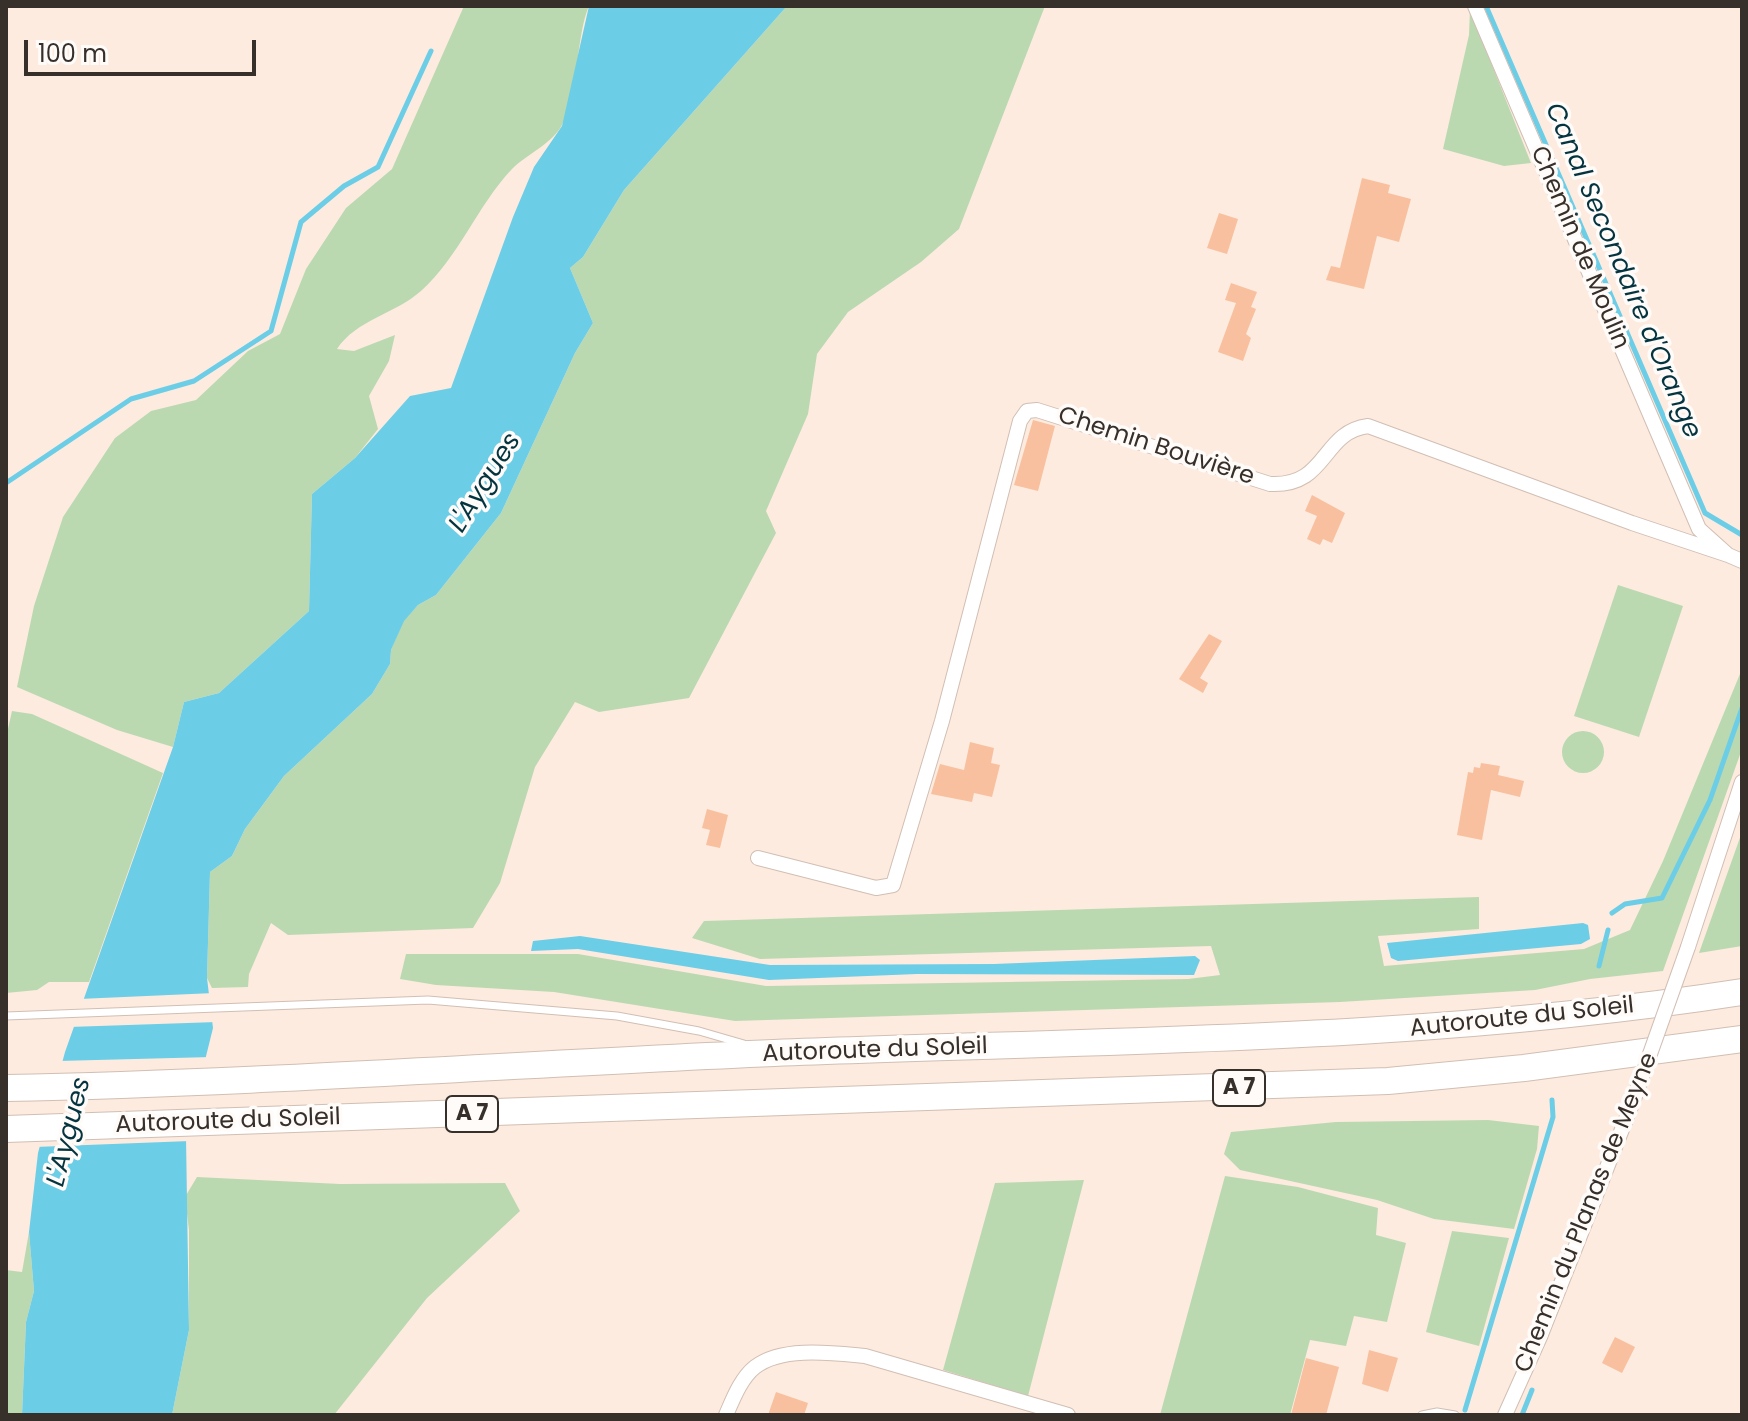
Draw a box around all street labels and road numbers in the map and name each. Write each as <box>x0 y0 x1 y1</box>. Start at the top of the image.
street label: Chemin de Moulin <box>1523 142 1635 354</box>
street label: Chemin Bouvière <box>1054 402 1258 492</box>
street label: Autoroute du Soleil <box>1408 992 1636 1044</box>
street label: Autoroute du Soleil <box>762 1033 988 1069</box>
street label: Chemin du Planas de Meyne <box>1509 1049 1665 1377</box>
road number: A 7 <box>1213 1070 1265 1106</box>
road number: A 7 <box>446 1096 498 1132</box>
street label: Autoroute du Soleil <box>115 1104 341 1140</box>

